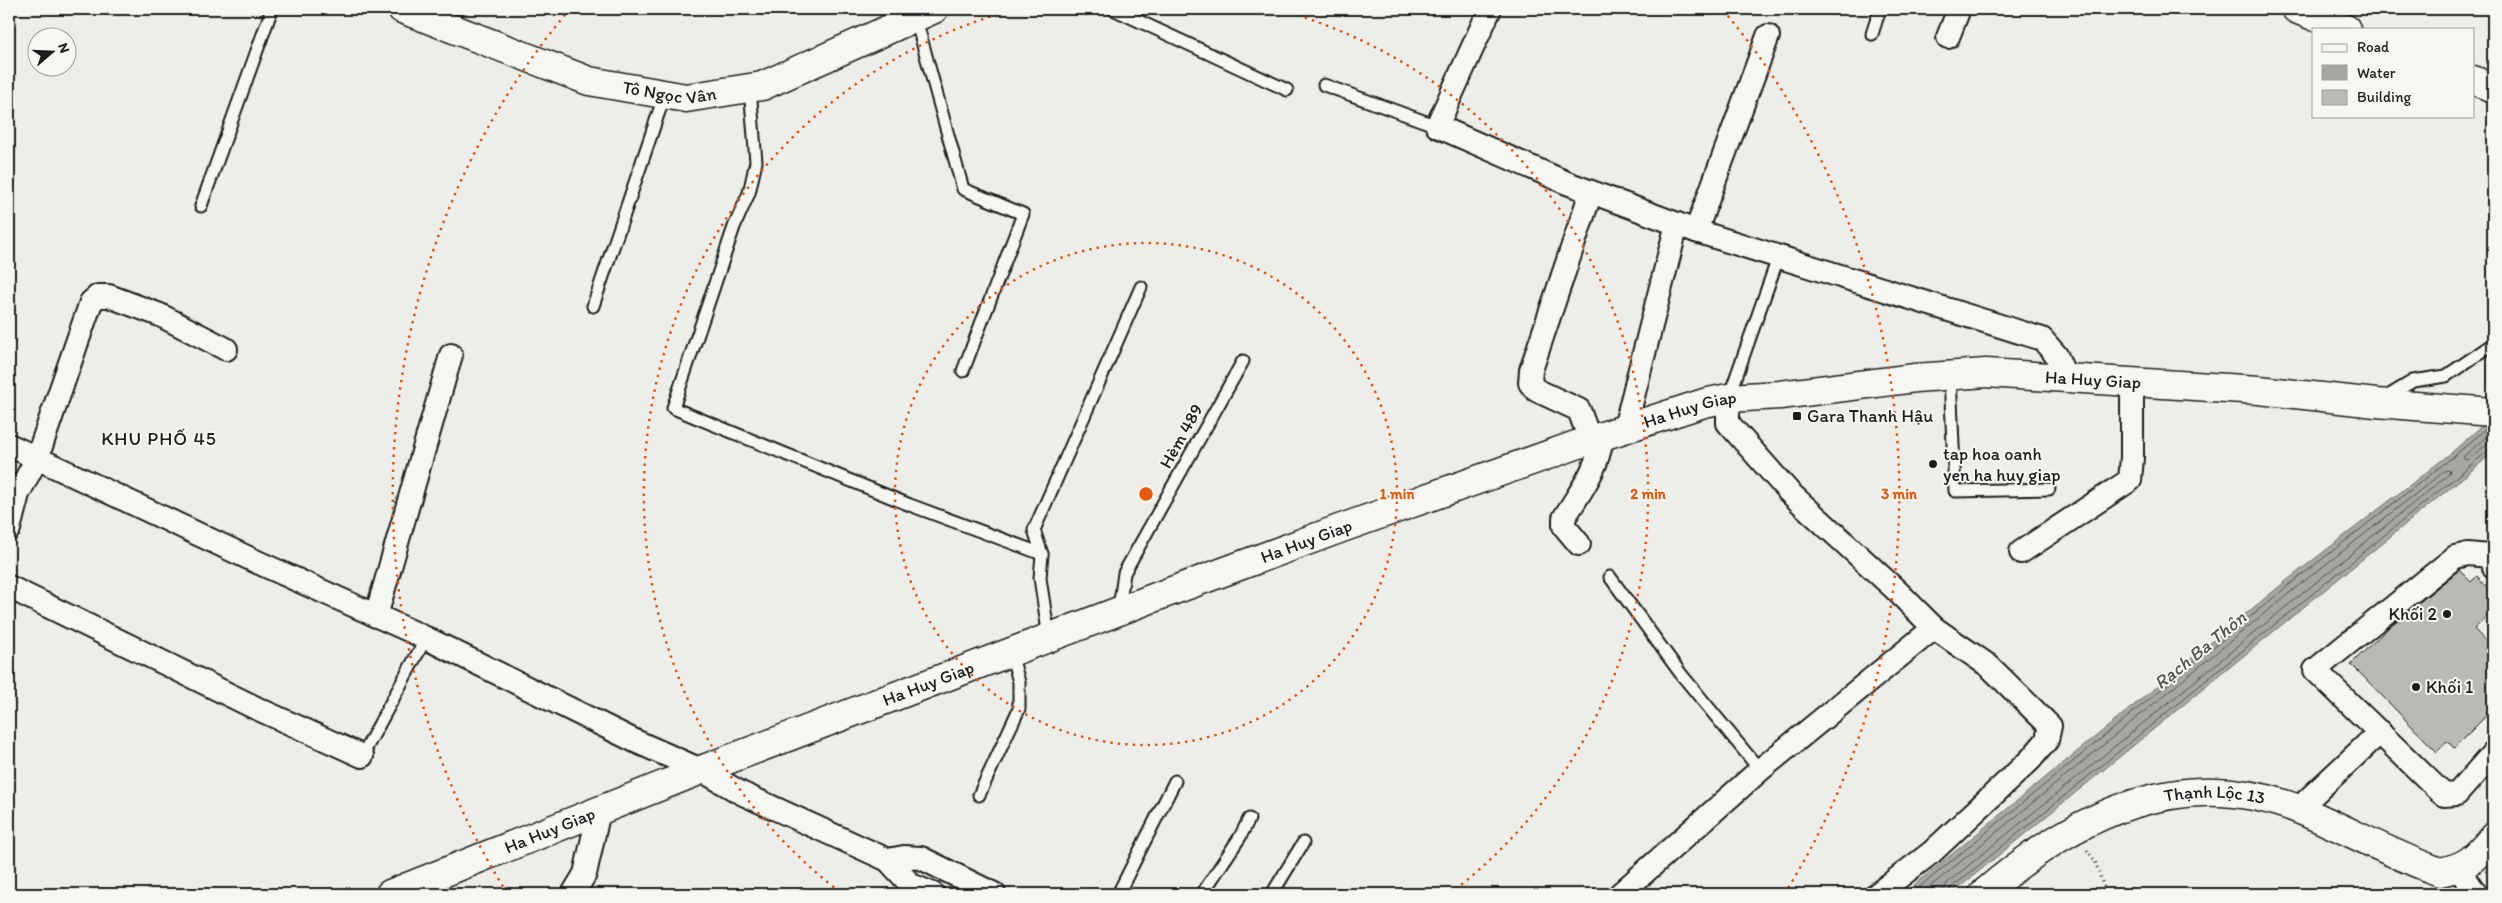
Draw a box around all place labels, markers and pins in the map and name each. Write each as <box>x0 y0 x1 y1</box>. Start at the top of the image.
place label: Gara Thanh Hậu <box>1807 405 1933 427</box>
marker: Gara Thanh Hậu <box>1791 410 1803 422</box>
place label: tap hoa oanh yen ha huy giap <box>1943 443 2061 486</box>
marker: tap hoa oanh yen ha huy giap <box>1927 458 1939 470</box>
centre of rings <box>1137 485 1155 503</box>
place label: Khối 2 <box>2388 603 2438 625</box>
marker: Khối 2 <box>2441 608 2453 620</box>
place label: Khối 1 <box>2426 676 2473 698</box>
marker: Khối 1 <box>2410 681 2422 693</box>

